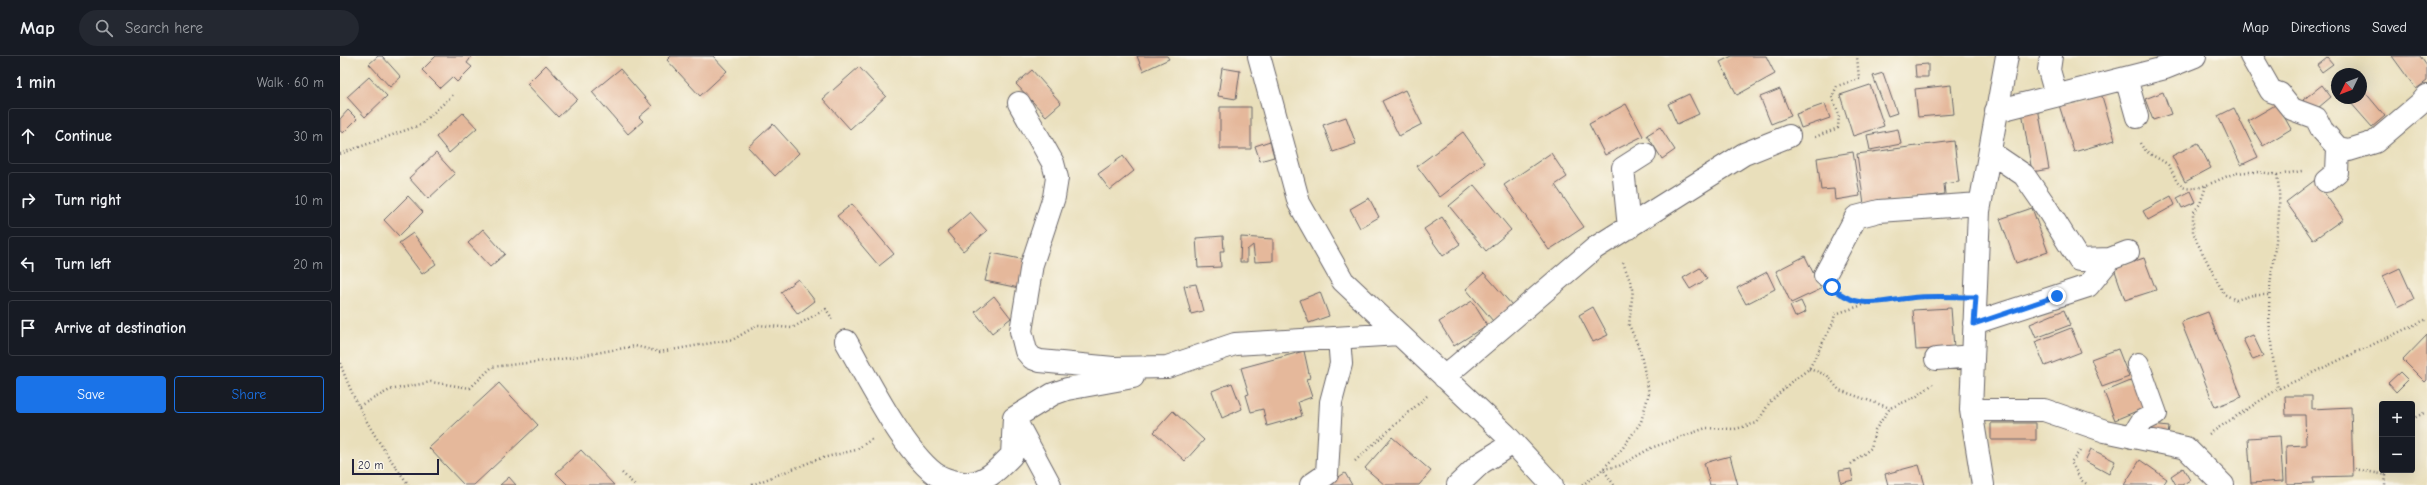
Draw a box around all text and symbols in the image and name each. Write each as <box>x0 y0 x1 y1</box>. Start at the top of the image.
search box <box>79 10 359 46</box>
text: Map <box>20 17 55 39</box>
icon: search <box>93 17 115 39</box>
text: Search here <box>125 19 203 37</box>
text: Map <box>2242 19 2269 36</box>
text: Directions <box>2291 19 2350 36</box>
text: Saved <box>2372 19 2407 36</box>
north arrow <box>2331 68 2367 104</box>
text: 1 min <box>16 73 56 92</box>
text: Walk · 60 m <box>257 75 324 90</box>
icon: ahead <box>17 125 39 147</box>
text: Continue <box>55 127 112 145</box>
text: 30 m <box>293 129 323 144</box>
icon: right <box>17 189 39 211</box>
text: Turn right <box>55 191 121 209</box>
text: 10 m <box>295 193 323 208</box>
icon: left <box>17 253 39 275</box>
text: Turn left <box>55 255 111 273</box>
text: 20 m <box>293 257 323 272</box>
route start <box>1823 278 1841 296</box>
route end <box>2048 287 2066 305</box>
icon: arrive <box>17 317 39 339</box>
text: Arrive at destination <box>55 319 186 337</box>
button: Save <box>16 376 166 413</box>
button: Share <box>174 376 324 413</box>
map controls <box>2379 401 2415 473</box>
button: + <box>2379 401 2415 437</box>
button: − <box>2379 437 2415 473</box>
scale bar <box>352 457 439 476</box>
text: 20 m <box>358 459 383 472</box>

